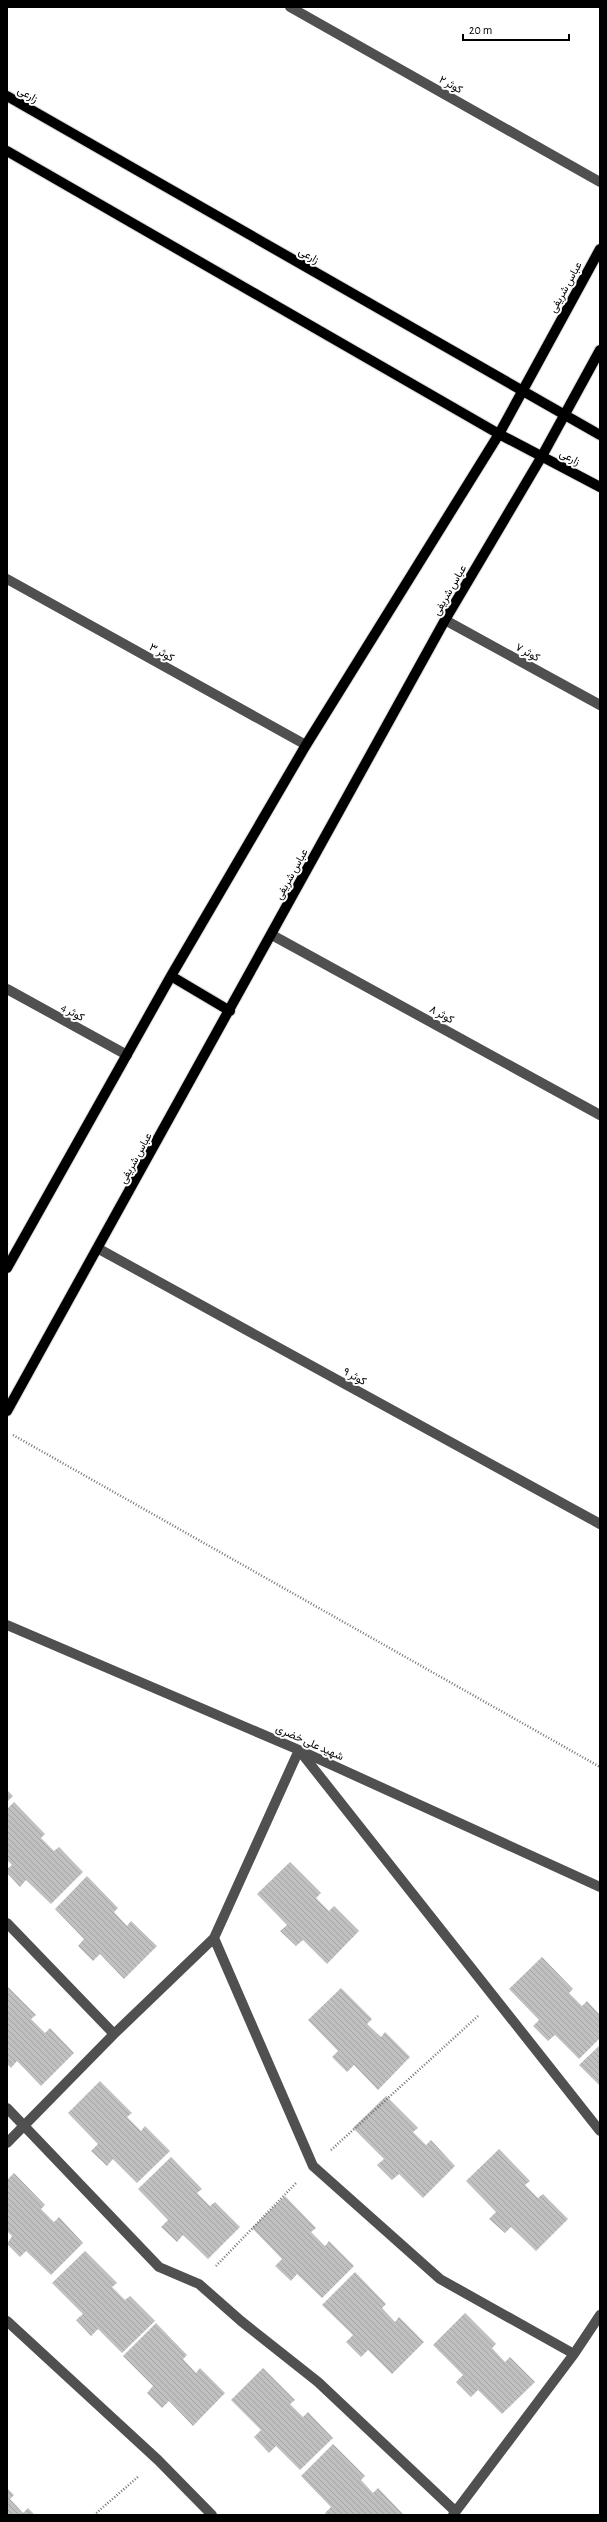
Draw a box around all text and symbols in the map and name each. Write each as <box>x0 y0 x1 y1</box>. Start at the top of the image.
scale bar <box>463 16 569 42</box>
text: 20 m <box>469 24 492 36</box>
street label: کوثر ۲ <box>437 74 464 96</box>
street label: زارعی <box>15 84 40 106</box>
street label: زارعی <box>296 245 321 267</box>
street label: عباس شریفی <box>547 260 585 315</box>
street label: زارعی <box>557 448 582 468</box>
street label: عباس شریفی <box>431 563 469 618</box>
street label: کوثر ۳ <box>147 641 176 665</box>
street label: کوثر ۷ <box>513 641 542 664</box>
street label: عباس شریفی <box>273 847 311 902</box>
street label: کوثر 4 <box>59 1002 86 1024</box>
street label: کوثر ۸ <box>427 1003 456 1026</box>
street label: عباس شریفی <box>117 1131 155 1186</box>
street label: کوثر ۹ <box>341 1366 368 1388</box>
street label: شهید علی خضری <box>274 1723 346 1763</box>

